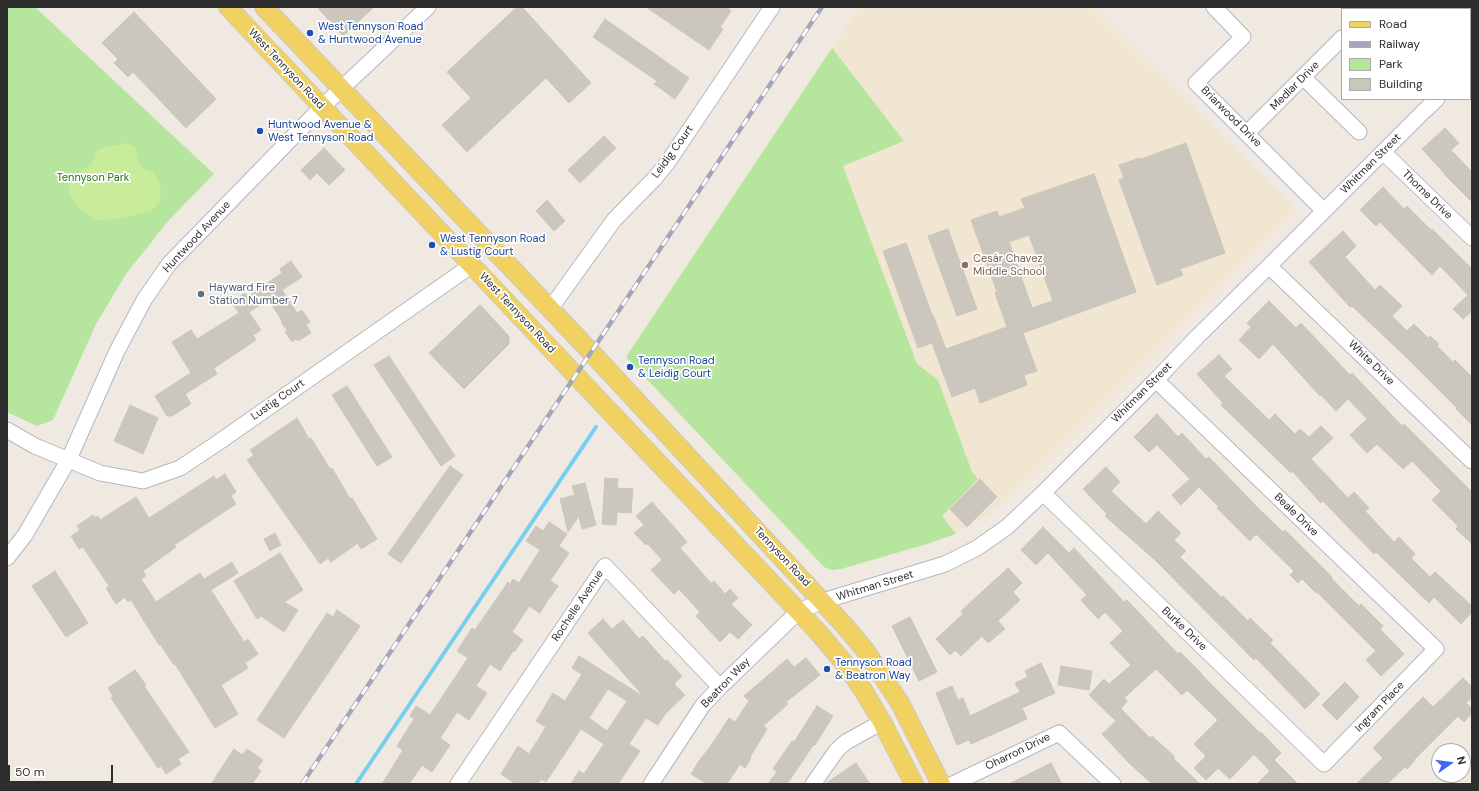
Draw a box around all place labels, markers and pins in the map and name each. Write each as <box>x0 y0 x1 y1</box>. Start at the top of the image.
place label: West Tennyson Road & Huntwood Avenue <box>318 20 423 46</box>
marker: West Tennyson Road & Huntwood Avenue <box>305 28 315 38</box>
place label: Huntwood Avenue & West Tennyson Road <box>268 118 373 144</box>
marker: Huntwood Avenue & West Tennyson Road <box>255 126 265 136</box>
place label: West Tennyson Road & Lustig Court <box>440 232 545 258</box>
marker: West Tennyson Road & Lustig Court <box>427 240 437 250</box>
place label: Cesár Chavez Middle School <box>973 252 1045 278</box>
marker: Cesár Chavez Middle School <box>960 260 970 270</box>
place label: Hayward Fire Station Number 7 <box>209 281 298 307</box>
marker: Hayward Fire Station Number 7 <box>196 289 206 299</box>
place label: Tennyson Road & Leidig Court <box>638 354 715 380</box>
marker: Tennyson Road & Leidig Court <box>625 362 635 372</box>
place label: Tennyson Road & Beatron Way <box>835 656 912 682</box>
marker: Tennyson Road & Beatron Way <box>822 664 832 674</box>

